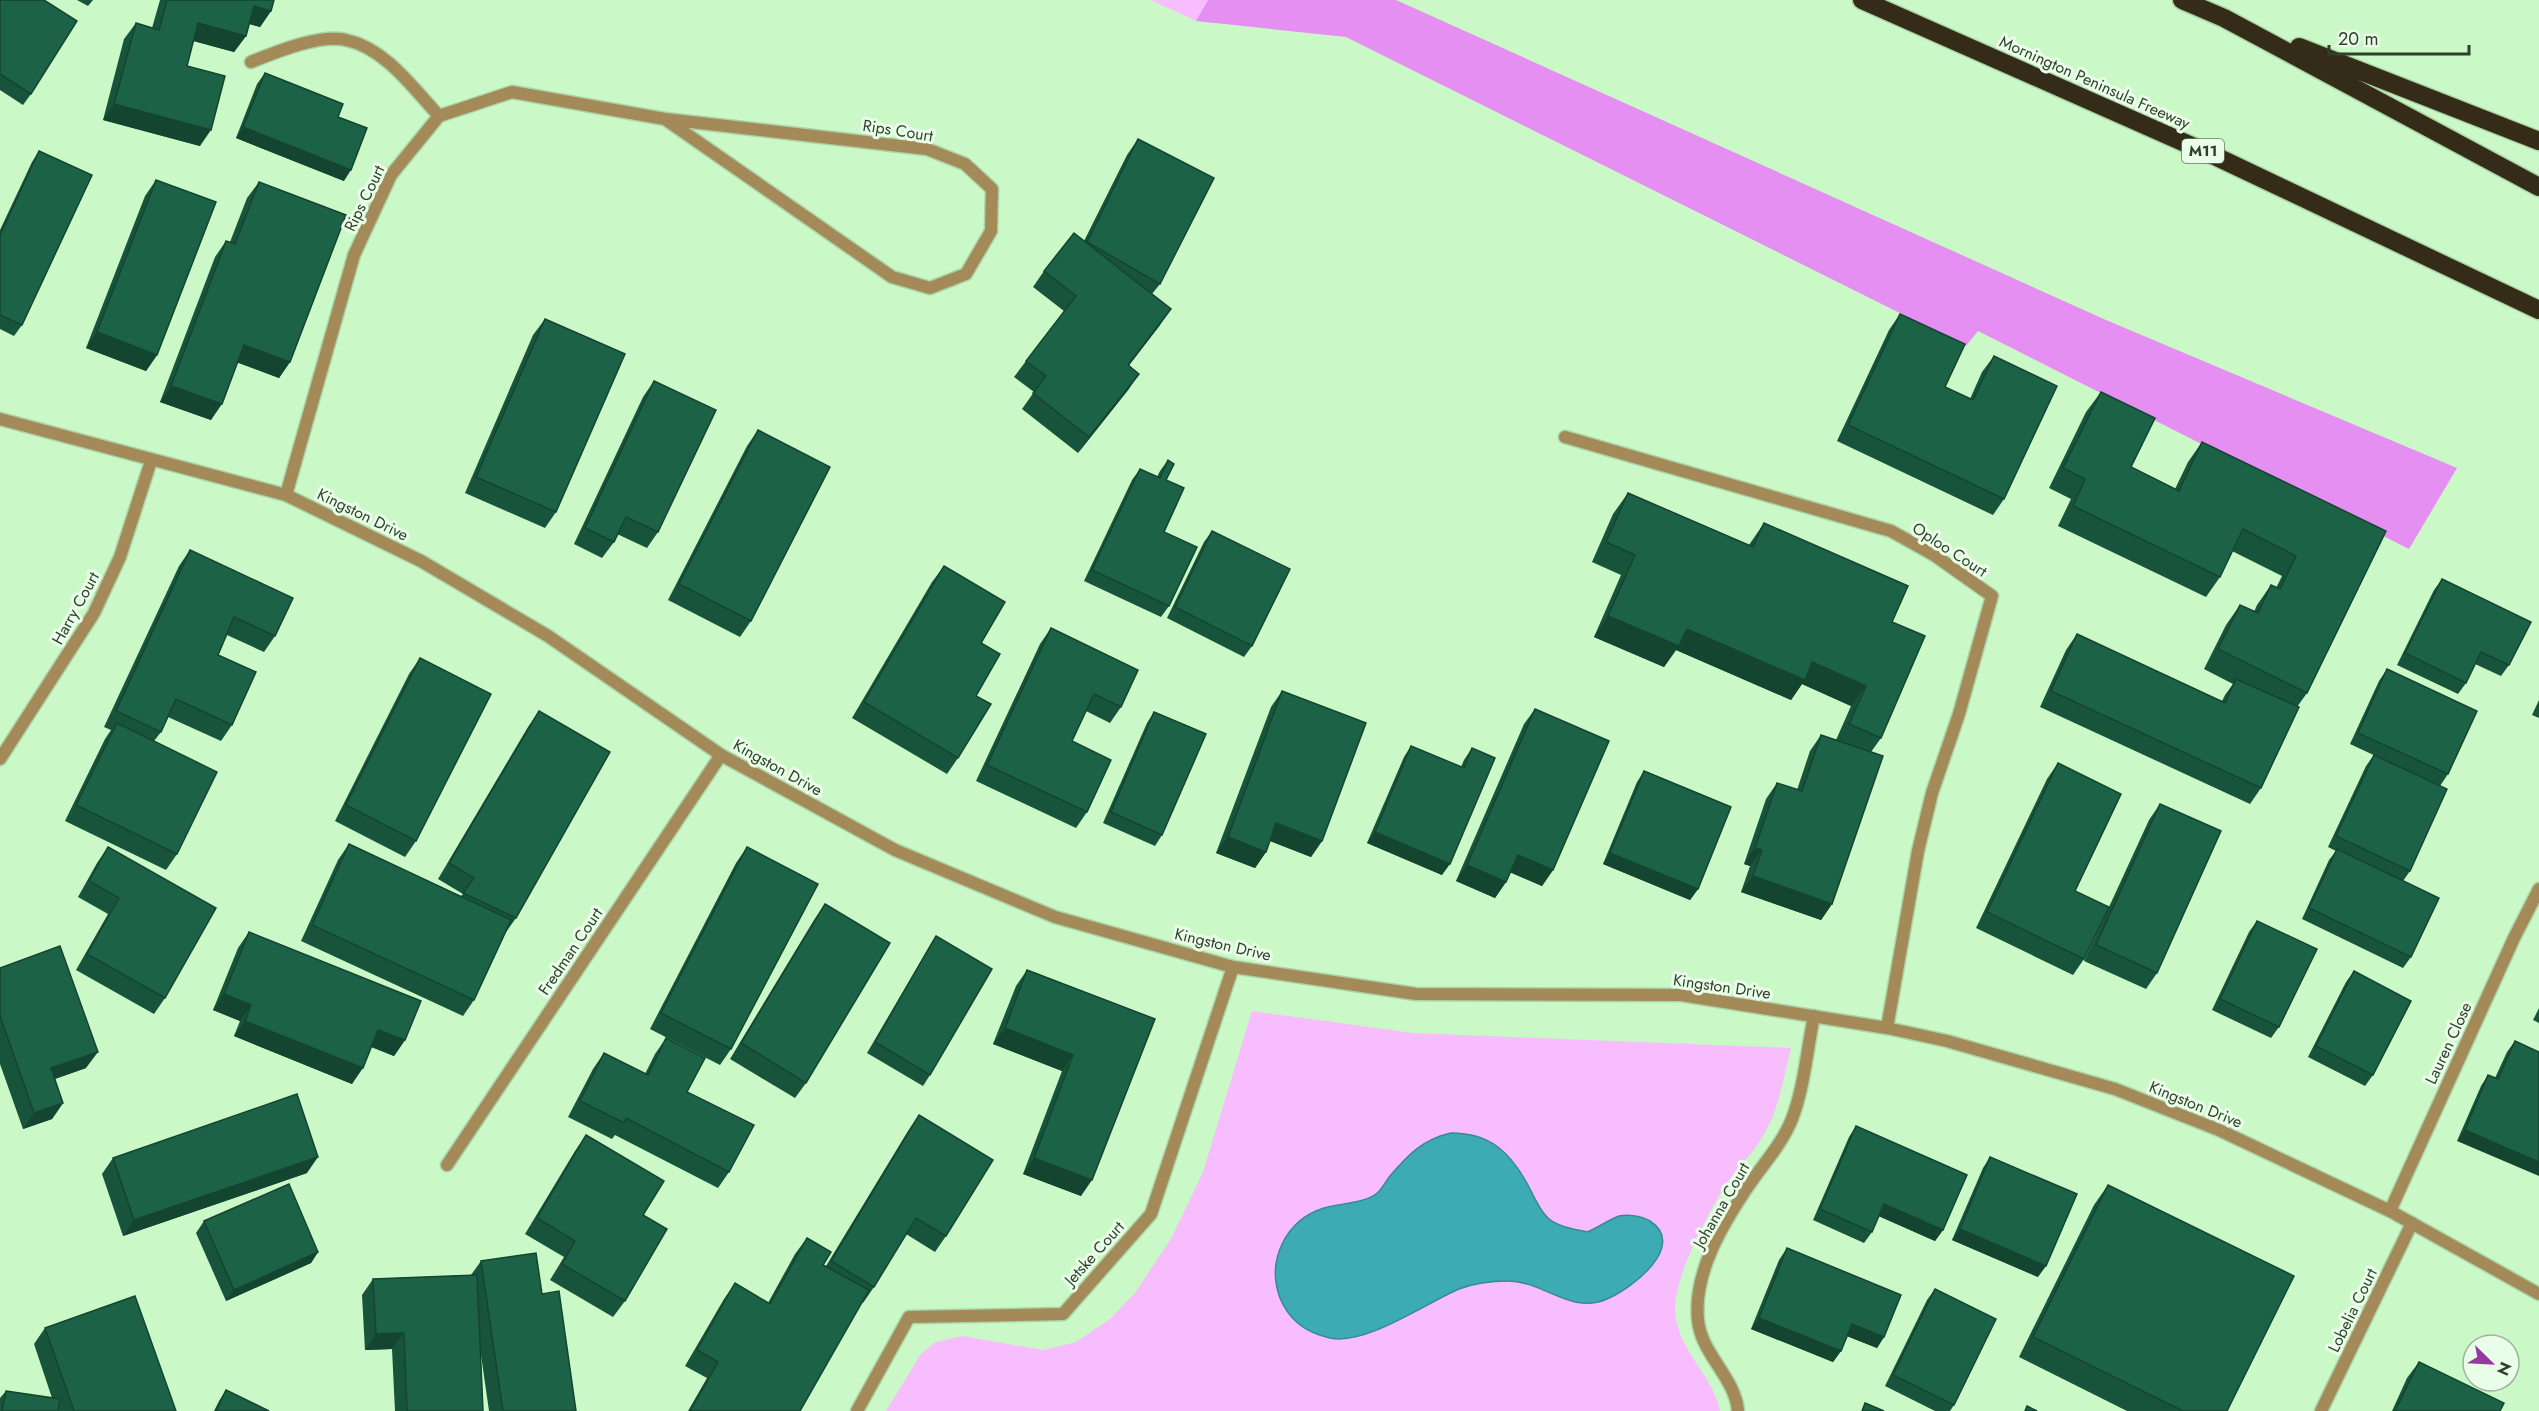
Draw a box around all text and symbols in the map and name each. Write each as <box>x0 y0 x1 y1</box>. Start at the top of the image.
scale bar <box>2329 18 2468 56</box>
text: 20 m <box>2338 26 2378 52</box>
street label: Mornington Peninsula Freeway <box>1996 30 2195 135</box>
street label: Rips Court <box>861 114 935 147</box>
road number: M11 <box>2182 139 2224 163</box>
street label: Rips Court <box>339 161 390 235</box>
street label: Kingston Drive <box>313 483 412 546</box>
street label: Oploo Court <box>1908 517 1992 582</box>
street label: Harry Court <box>46 568 105 649</box>
street label: Kingston Drive <box>729 733 826 801</box>
street label: Fredman Court <box>533 903 608 1000</box>
street label: Kingston Drive <box>1172 922 1273 967</box>
street label: Kingston Drive <box>1672 968 1772 1005</box>
street label: Lauren Close <box>2419 998 2477 1088</box>
street label: Kingston Drive <box>2146 1075 2246 1134</box>
street label: Johanna Court <box>1687 1158 1755 1254</box>
street label: Jetske Court <box>1058 1216 1130 1292</box>
street label: Lobelia Court <box>2322 1264 2383 1356</box>
north arrow <box>2461 1333 2521 1393</box>
text: N <box>2491 1358 2517 1379</box>

